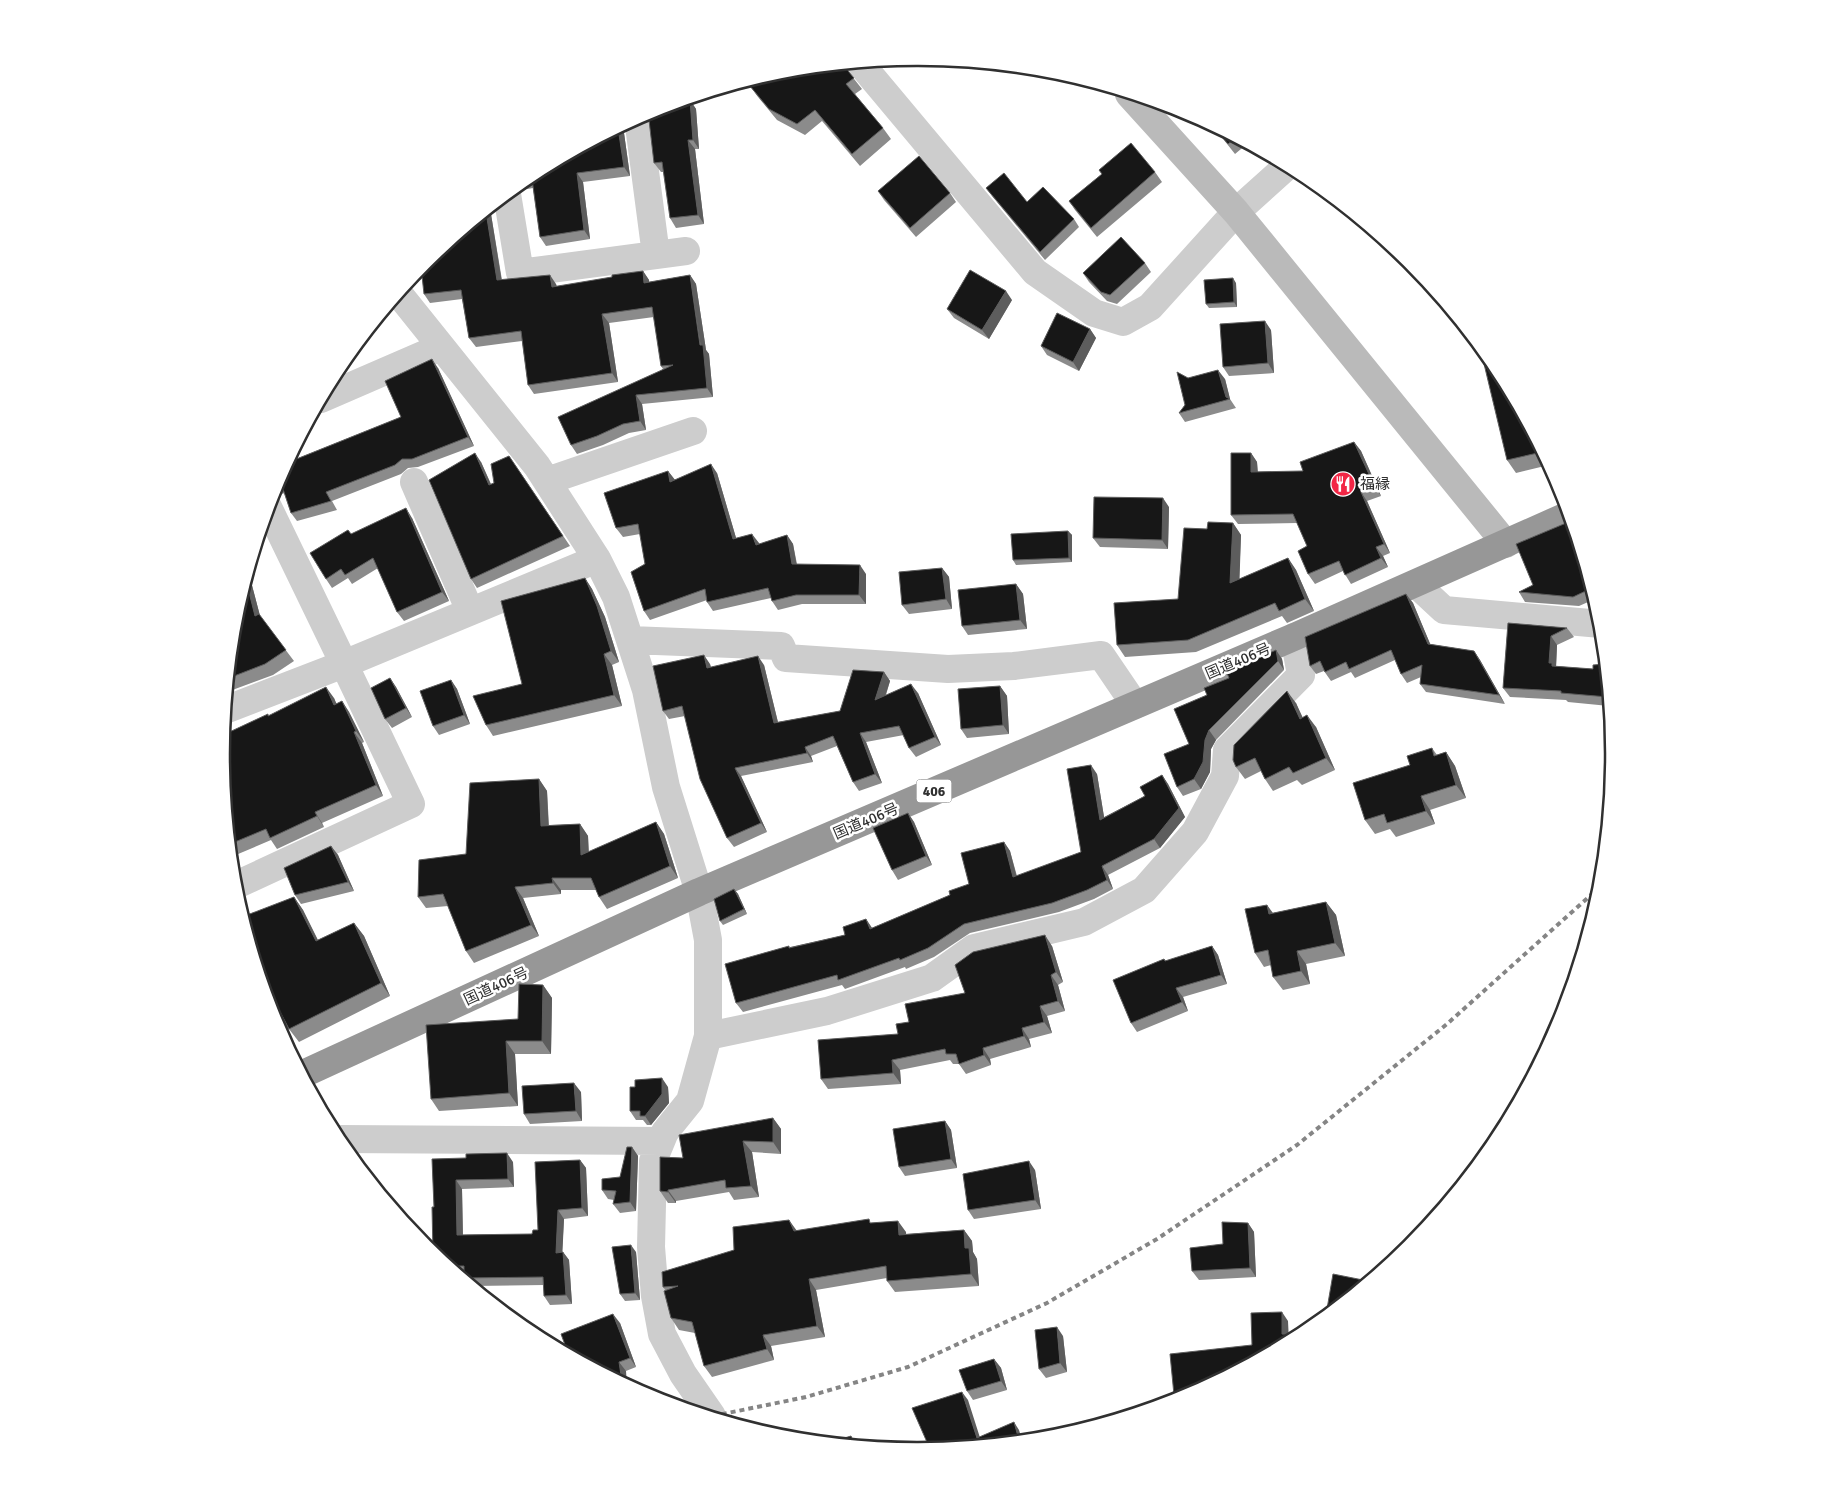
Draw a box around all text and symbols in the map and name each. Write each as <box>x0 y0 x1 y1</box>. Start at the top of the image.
restaurant icon: 福縁 <box>1330 471 1356 497</box>
place label: 福縁 <box>1360 475 1390 493</box>
street label: 国道406号 <box>1203 639 1273 683</box>
road number: 406 <box>916 779 952 802</box>
street label: 国道406号 <box>831 799 901 843</box>
street label: 国道406号 <box>461 963 531 1009</box>

